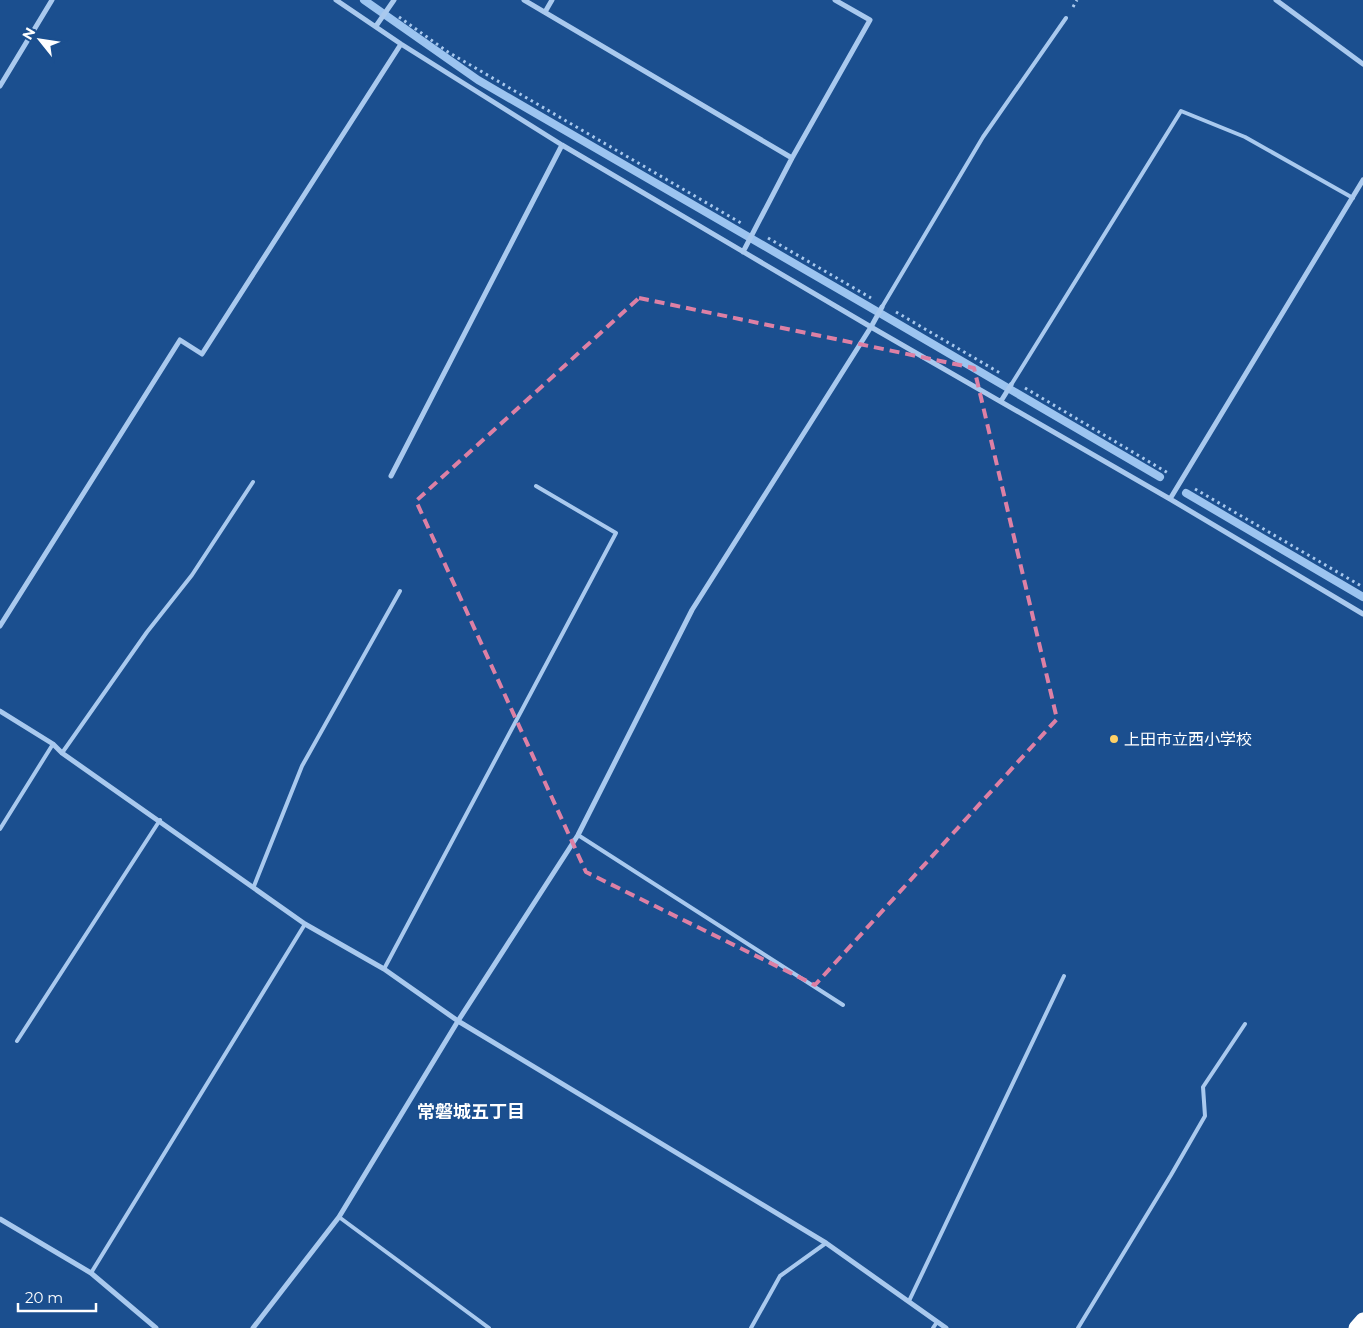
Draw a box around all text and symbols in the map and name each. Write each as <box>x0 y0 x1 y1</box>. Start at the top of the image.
north arrow <box>15 15 65 65</box>
text: N <box>18 24 39 43</box>
place label: 上田市立西小学校 <box>1124 730 1252 749</box>
marker: 上田市立西小学校 <box>1108 733 1120 745</box>
district label: 常磐城五丁目 <box>417 1101 525 1123</box>
scale bar <box>18 1280 95 1312</box>
text: 20 m <box>25 1288 63 1307</box>

